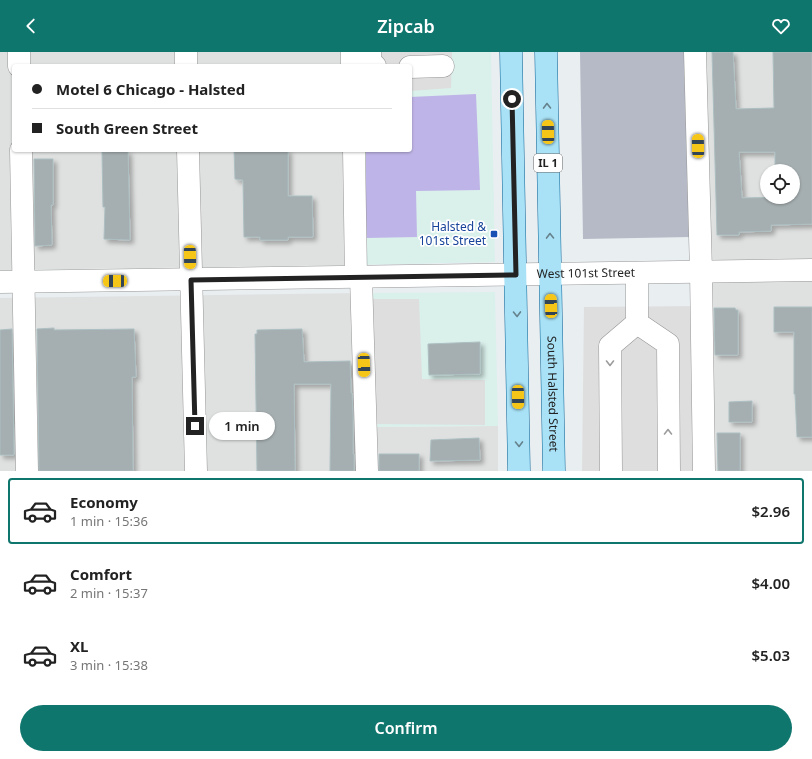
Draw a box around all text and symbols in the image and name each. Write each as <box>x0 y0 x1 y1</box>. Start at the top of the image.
text: Zipcab <box>377 14 435 38</box>
icon: back <box>20 15 42 37</box>
icon: heart <box>770 15 792 37</box>
text: Motel 6 Chicago - Halsted <box>56 79 245 99</box>
route start <box>503 90 521 108</box>
one-way arrow <box>543 103 551 109</box>
text: South Green Street <box>56 118 198 138</box>
car <box>542 120 554 144</box>
car <box>692 134 704 158</box>
road number: IL 1 <box>534 154 562 172</box>
map controls <box>760 164 800 204</box>
button: locate <box>760 164 800 204</box>
place label: Halsted & 101st Street <box>419 218 487 249</box>
marker: Halsted & 101st Street <box>489 229 499 239</box>
one-way arrow <box>546 233 554 239</box>
car <box>184 245 196 269</box>
street label: West 101st Street <box>537 264 636 282</box>
car <box>103 275 127 287</box>
car <box>545 294 557 318</box>
one-way arrow <box>512 311 521 317</box>
street label: South Halsted Street <box>543 336 563 453</box>
car <box>358 353 370 377</box>
one-way arrow <box>606 360 614 366</box>
car <box>512 385 524 409</box>
callout: 1 min <box>209 412 275 440</box>
route end <box>186 417 204 435</box>
text: 1 min <box>224 417 260 435</box>
one-way arrow <box>664 429 672 435</box>
one-way arrow <box>515 441 523 447</box>
text: Economy <box>70 492 138 512</box>
icon: car <box>22 493 58 529</box>
text: $2.96 <box>752 501 790 521</box>
text: 1 min · 15:36 <box>70 512 148 530</box>
text: Comfort <box>70 564 132 584</box>
icon: car <box>22 565 58 601</box>
text: $4.00 <box>752 573 790 593</box>
text: 2 min · 15:37 <box>70 584 148 602</box>
text: XL <box>70 636 88 656</box>
icon: car <box>22 637 58 673</box>
text: $5.03 <box>752 645 790 665</box>
text: 3 min · 15:38 <box>70 656 148 674</box>
button: Confirm <box>20 705 792 751</box>

